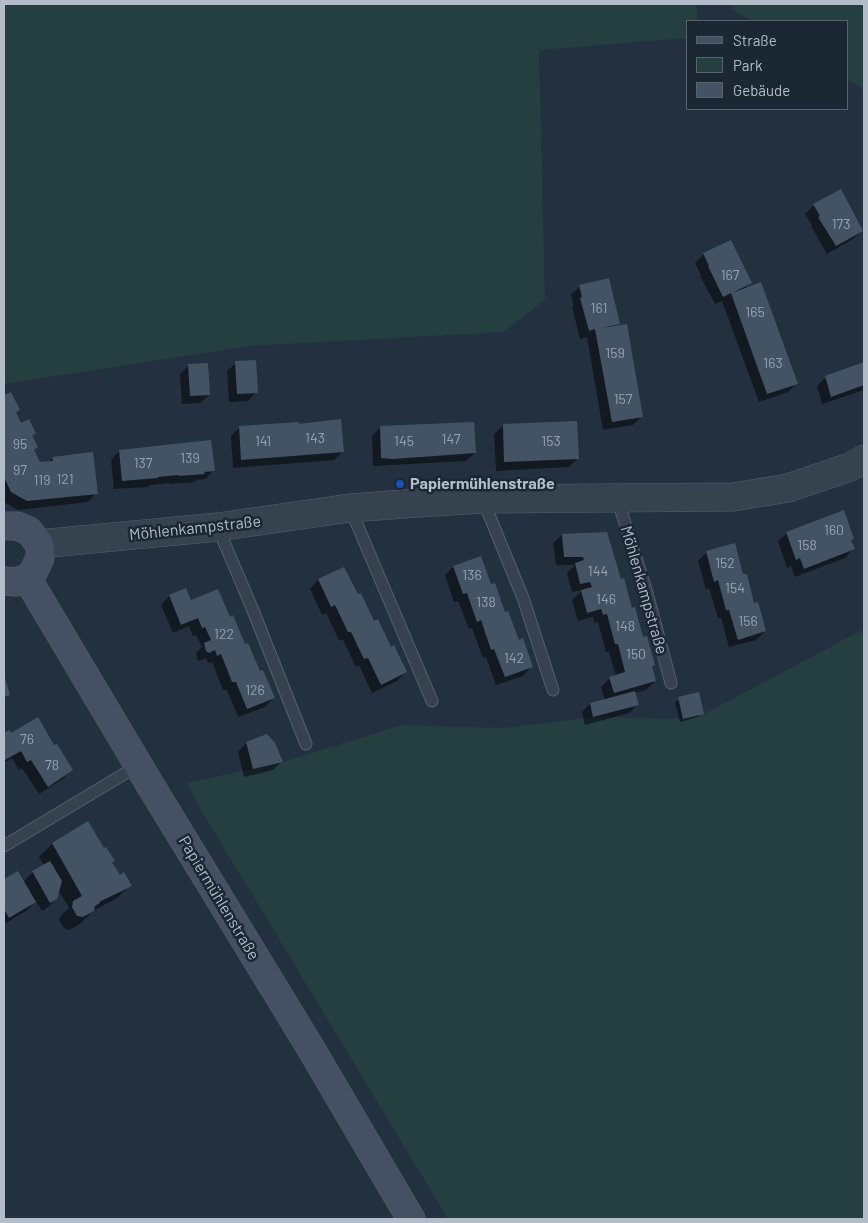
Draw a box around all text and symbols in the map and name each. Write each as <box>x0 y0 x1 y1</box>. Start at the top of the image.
legend <box>686 20 848 110</box>
text: Straße <box>733 31 777 49</box>
text: Park <box>733 56 762 74</box>
text: Gebäude <box>733 81 790 99</box>
house number: 173 <box>832 216 850 232</box>
house number: 167 <box>721 267 739 283</box>
house number: 161 <box>591 300 607 316</box>
house number: 165 <box>745 304 765 320</box>
house number: 159 <box>605 345 625 361</box>
house number: 163 <box>763 355 783 371</box>
house number: 157 <box>614 391 632 407</box>
house number: 143 <box>305 430 325 446</box>
house number: 147 <box>442 431 460 447</box>
house number: 141 <box>255 433 271 449</box>
house number: 145 <box>394 433 414 449</box>
house number: 153 <box>541 433 561 449</box>
house number: 95 <box>13 436 27 452</box>
house number: 139 <box>180 450 200 466</box>
house number: 137 <box>134 455 152 471</box>
house number: 97 <box>13 462 27 478</box>
house number: 121 <box>56 471 74 487</box>
house number: 119 <box>33 472 51 488</box>
place label: Papiermühlenstraße <box>410 474 555 494</box>
marker: Papiermühlenstraße <box>394 478 406 490</box>
street label: Möhlenkampstraße <box>128 512 262 544</box>
house number: 160 <box>824 522 844 538</box>
street label: Möhlenkampstraße <box>617 524 671 656</box>
house number: 158 <box>797 537 817 553</box>
house number: 152 <box>715 555 735 571</box>
house number: 144 <box>588 563 608 579</box>
house number: 136 <box>462 567 482 583</box>
house number: 154 <box>725 580 745 596</box>
house number: 146 <box>596 591 616 607</box>
house number: 138 <box>476 594 496 610</box>
house number: 156 <box>738 613 758 629</box>
house number: 148 <box>615 618 635 634</box>
house number: 122 <box>214 626 234 642</box>
house number: 150 <box>626 646 646 662</box>
house number: 142 <box>504 650 524 666</box>
house number: 126 <box>245 682 265 698</box>
house number: 76 <box>20 731 34 747</box>
house number: 78 <box>45 757 59 773</box>
street label: Papiermühlenstraße <box>174 833 264 963</box>

